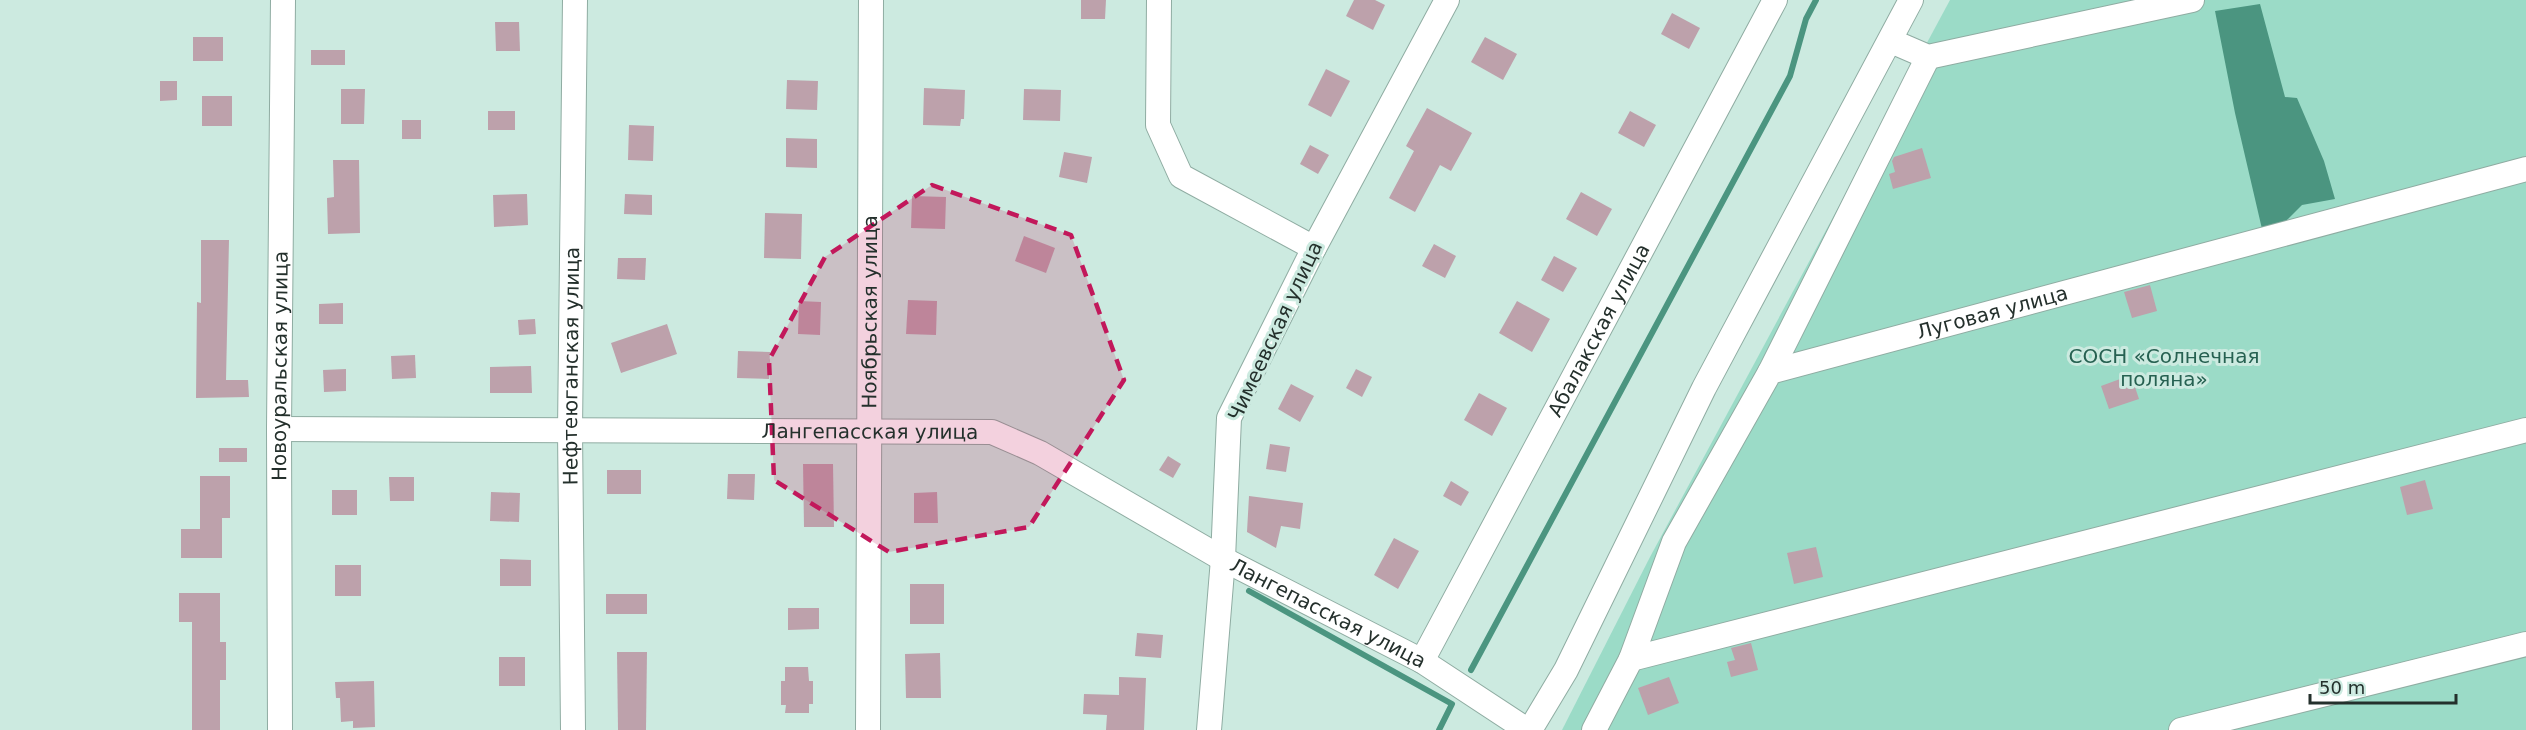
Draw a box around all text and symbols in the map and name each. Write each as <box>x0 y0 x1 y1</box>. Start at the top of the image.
street label: Ноябрьская улица <box>857 215 882 409</box>
street label: Чимеевская улица <box>1223 237 1327 425</box>
street label: Абалакская улица <box>1543 240 1655 421</box>
street label: Нефтеюганская улица <box>558 247 584 485</box>
street label: Новоуральская улица <box>267 251 293 481</box>
street label: Луговая улица <box>1914 281 2071 344</box>
park label: СОСН «Солнечная поляна» <box>2069 344 2259 391</box>
street label: Лангепасская улица <box>762 419 978 444</box>
street label: Лангепасская улица <box>1226 553 1430 673</box>
scale bar <box>2310 667 2456 705</box>
text: 50 m <box>2319 677 2365 698</box>

